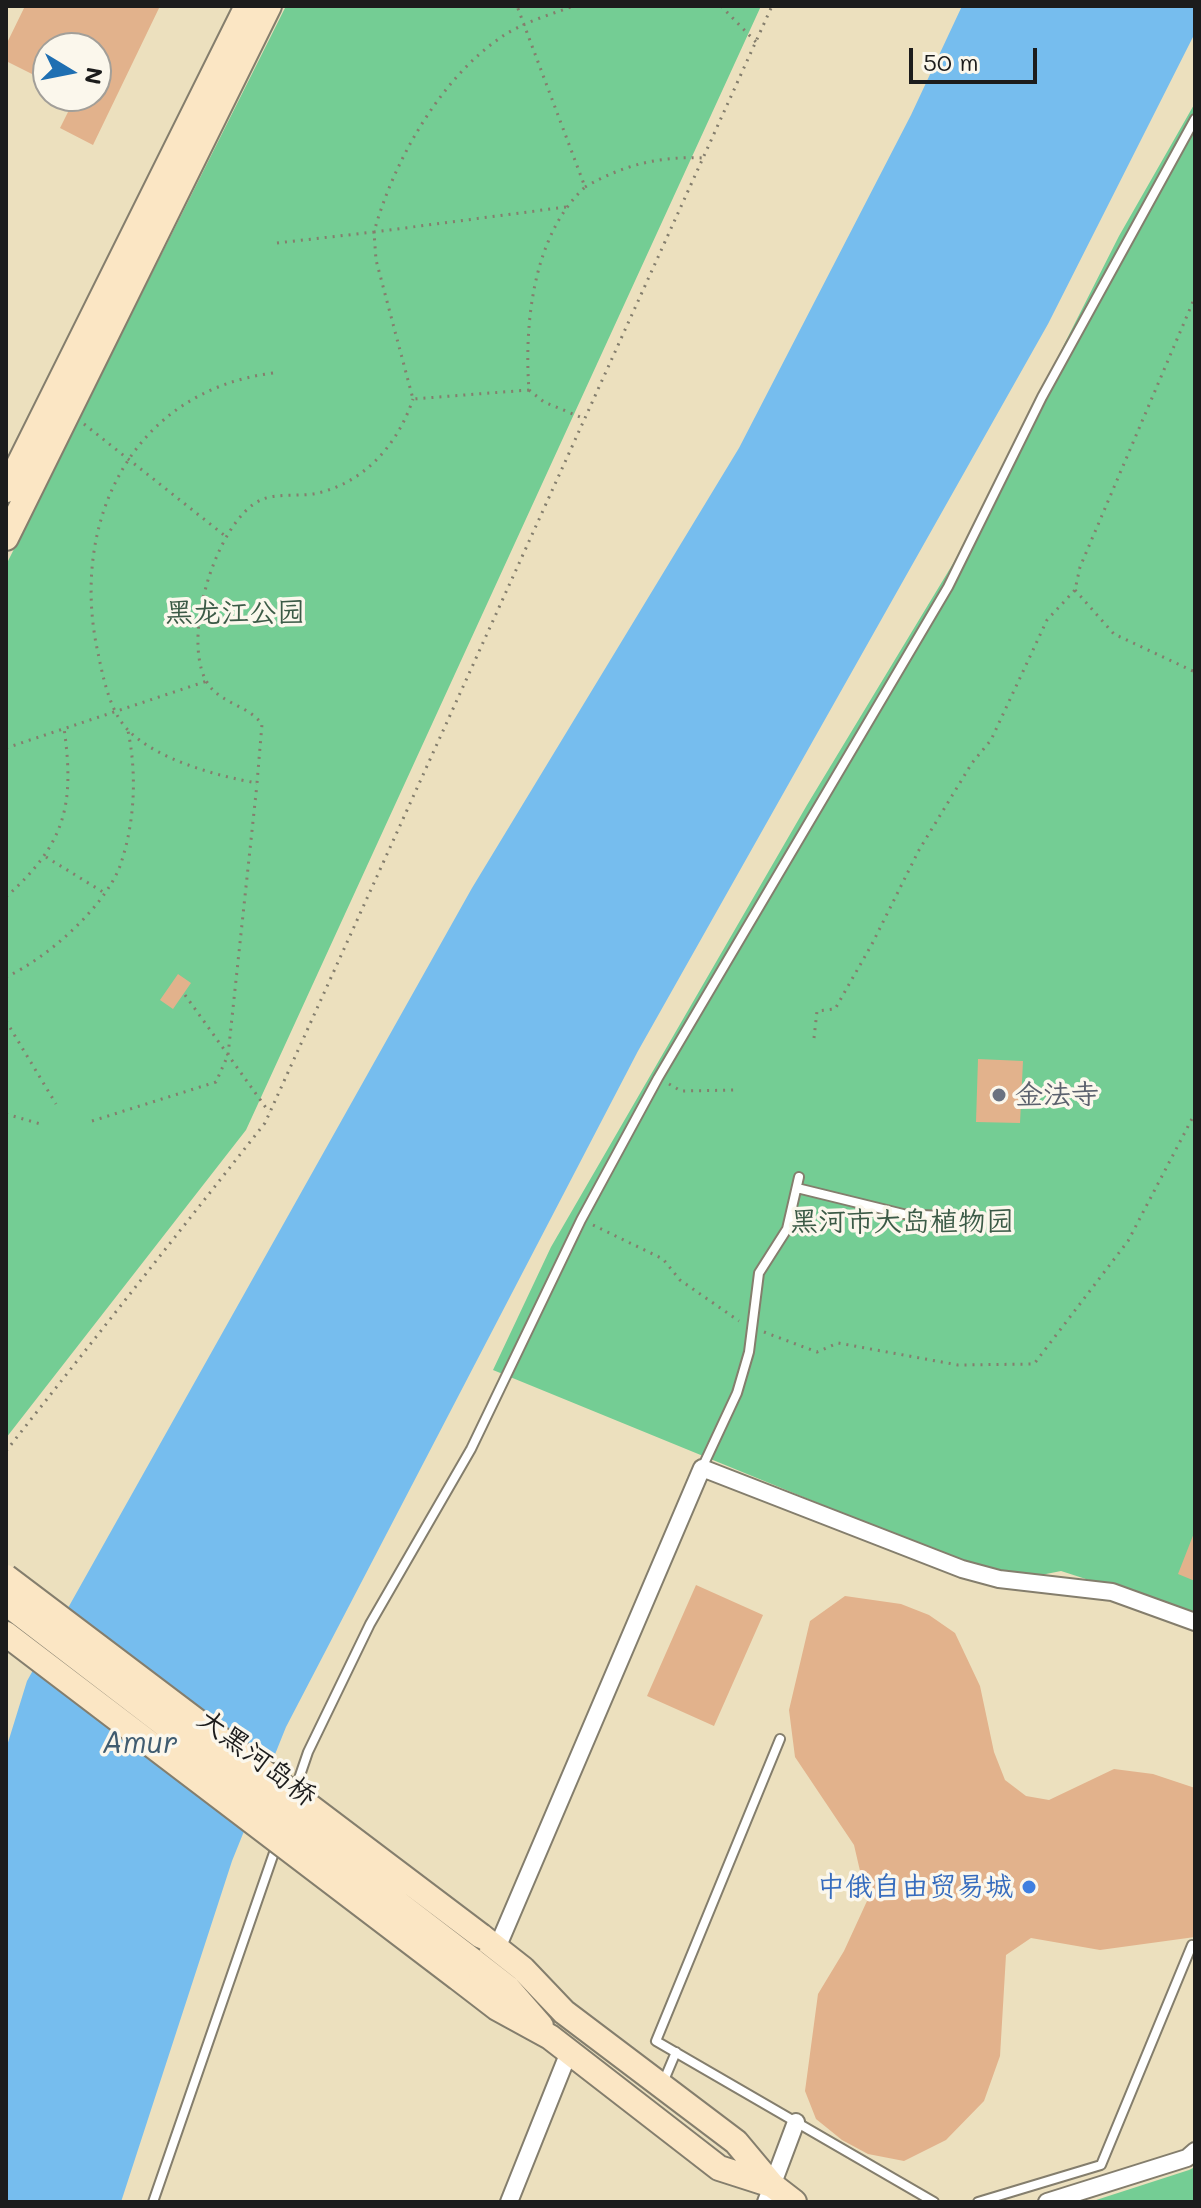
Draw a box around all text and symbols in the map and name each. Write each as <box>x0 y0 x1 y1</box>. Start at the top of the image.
north arrow <box>32 32 112 112</box>
scale bar <box>913 32 1041 82</box>
text: 50 m <box>923 46 979 77</box>
text: N <box>78 65 110 87</box>
park label: 黑龙江公园 <box>165 596 305 630</box>
place label: 金法寺 <box>1015 1078 1099 1112</box>
marker: 金法寺 <box>990 1086 1008 1104</box>
park label: 黑河市大岛植物园 <box>790 1205 1014 1239</box>
street label: 大黑河岛桥 <box>191 1702 323 1814</box>
water label: Amur <box>102 1726 178 1762</box>
place label: 中俄自由贸易城 <box>817 1870 1013 1904</box>
marker: 中俄自由贸易城 <box>1020 1878 1038 1896</box>

